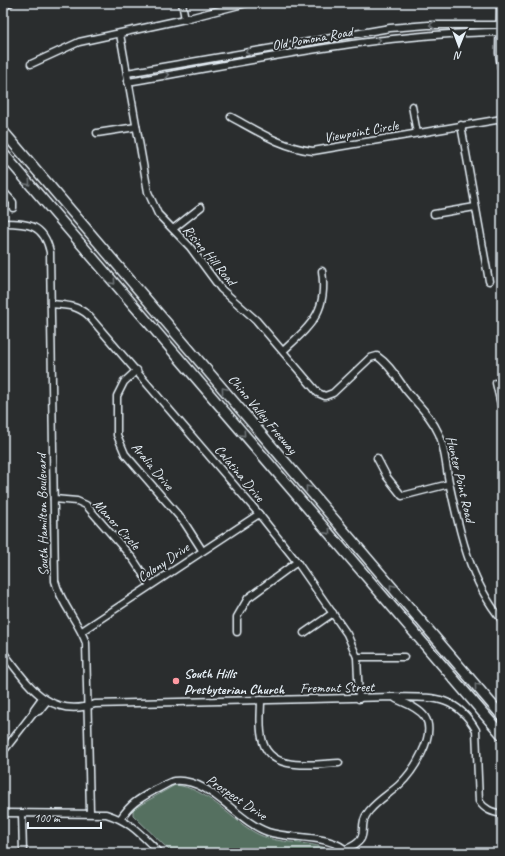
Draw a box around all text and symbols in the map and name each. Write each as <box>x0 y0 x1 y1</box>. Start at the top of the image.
one-way arrow <box>429 21 435 29</box>
street label: Old Pomona Road <box>271 23 356 54</box>
north arrow <box>439 26 479 66</box>
one-way arrow <box>375 35 381 44</box>
one-way arrow <box>245 48 251 56</box>
text: N <box>453 49 462 63</box>
one-way arrow <box>164 71 170 80</box>
street label: Viewpoint Circle <box>323 116 401 146</box>
one-way arrow <box>24 178 31 186</box>
street label: Rising Hill Road <box>179 222 241 291</box>
one-way arrow <box>108 277 115 284</box>
street label: Chino Valley Freeway <box>224 371 302 458</box>
one-way arrow <box>221 387 228 394</box>
one-way arrow <box>239 429 246 436</box>
street label: Hunter Point Road <box>442 434 479 526</box>
street label: Aralia Drive <box>128 439 178 495</box>
street label: Calatina Drive <box>211 441 269 506</box>
street label: South Hamilton Boulevard <box>33 451 52 576</box>
one-way arrow <box>306 486 313 493</box>
street label: Manor Circle <box>90 496 145 554</box>
one-way arrow <box>323 528 330 535</box>
street label: Colony Drive <box>134 538 193 586</box>
one-way arrow <box>390 585 397 592</box>
place label: South Hills Presbyterian Church <box>184 665 285 698</box>
marker: South Hills Presbyterian Church <box>171 676 181 686</box>
street label: Fremont Street <box>300 678 375 697</box>
one-way arrow <box>474 684 481 691</box>
street label: Prospect Drive <box>203 771 271 825</box>
scale bar <box>28 804 101 830</box>
text: 100 m <box>34 810 61 826</box>

